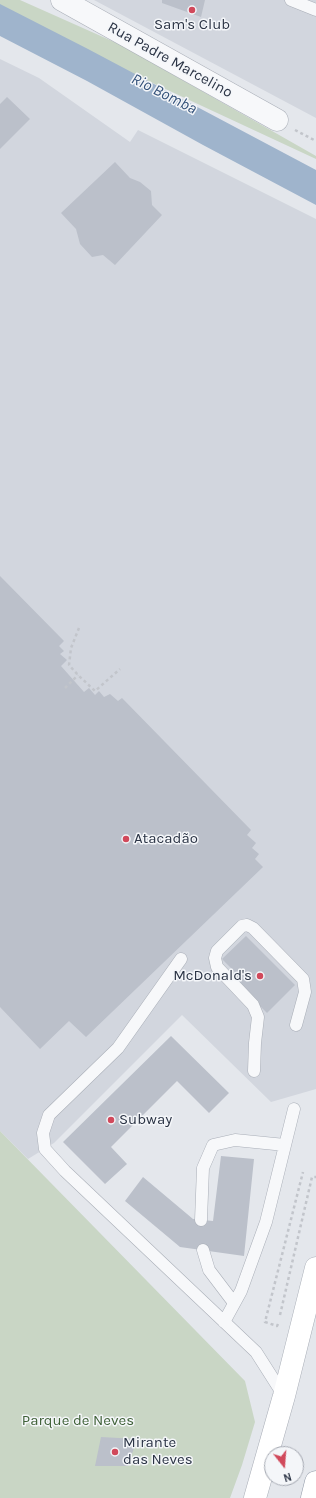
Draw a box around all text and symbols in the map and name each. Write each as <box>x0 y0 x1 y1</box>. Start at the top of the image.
marker: Sam's Club <box>187 5 197 15</box>
place label: Sam's Club <box>154 16 230 34</box>
street label: Rua Padre Marcelino <box>104 18 236 102</box>
water label: Rio Bomba <box>128 69 200 119</box>
place label: Atacadão <box>134 830 198 848</box>
marker: Atacadão <box>121 834 131 844</box>
place label: McDonald's <box>173 967 252 985</box>
marker: McDonald's <box>255 971 265 981</box>
place label: Subway <box>119 1111 172 1129</box>
marker: Subway <box>106 1115 116 1125</box>
park label: Parque de Neves <box>22 1412 134 1430</box>
place label: Mirante das Neves <box>123 1434 193 1469</box>
north arrow <box>264 1446 304 1486</box>
marker: Mirante das Neves <box>110 1447 120 1457</box>
text: N <box>282 1470 293 1484</box>

